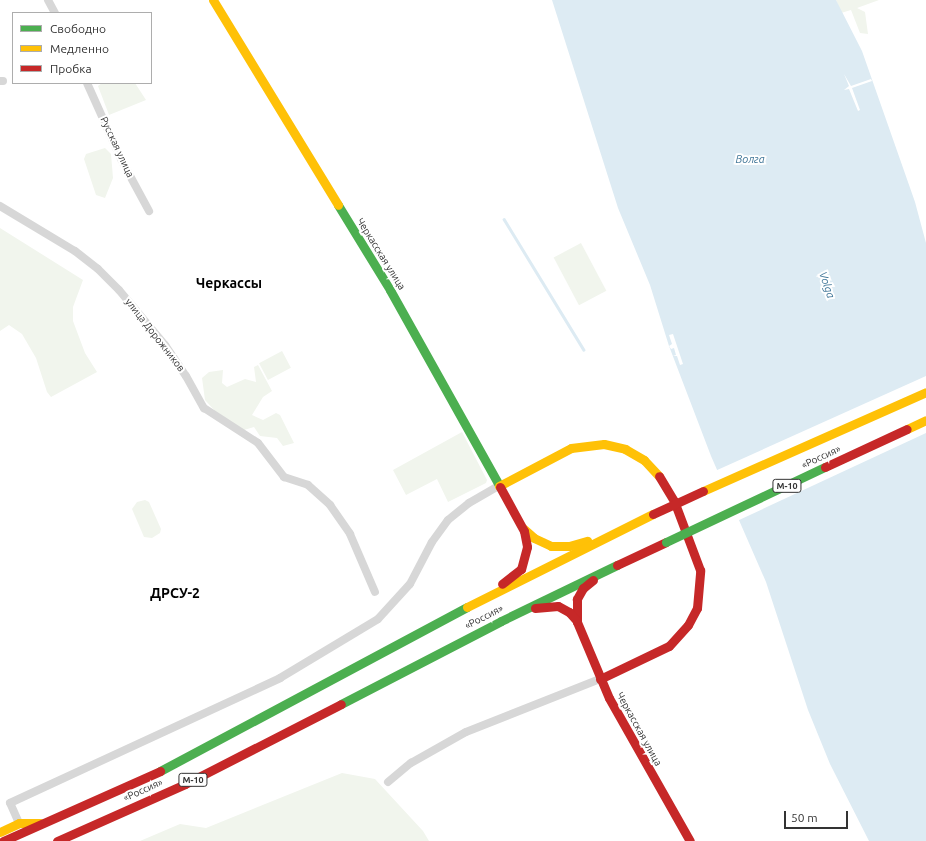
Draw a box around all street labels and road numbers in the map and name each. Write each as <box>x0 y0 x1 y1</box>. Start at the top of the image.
street label: Русская улица <box>98 115 136 179</box>
street label: Черкасская улица <box>354 216 408 292</box>
street label: улица Дорожников <box>123 296 187 374</box>
street label: «Россия» <box>800 443 842 471</box>
road number: М-10 <box>772 479 802 493</box>
street label: «Россия» <box>463 602 505 632</box>
street label: Черкасская улица <box>614 690 664 768</box>
road number: М-10 <box>178 773 208 787</box>
street label: «Россия» <box>122 776 164 804</box>

